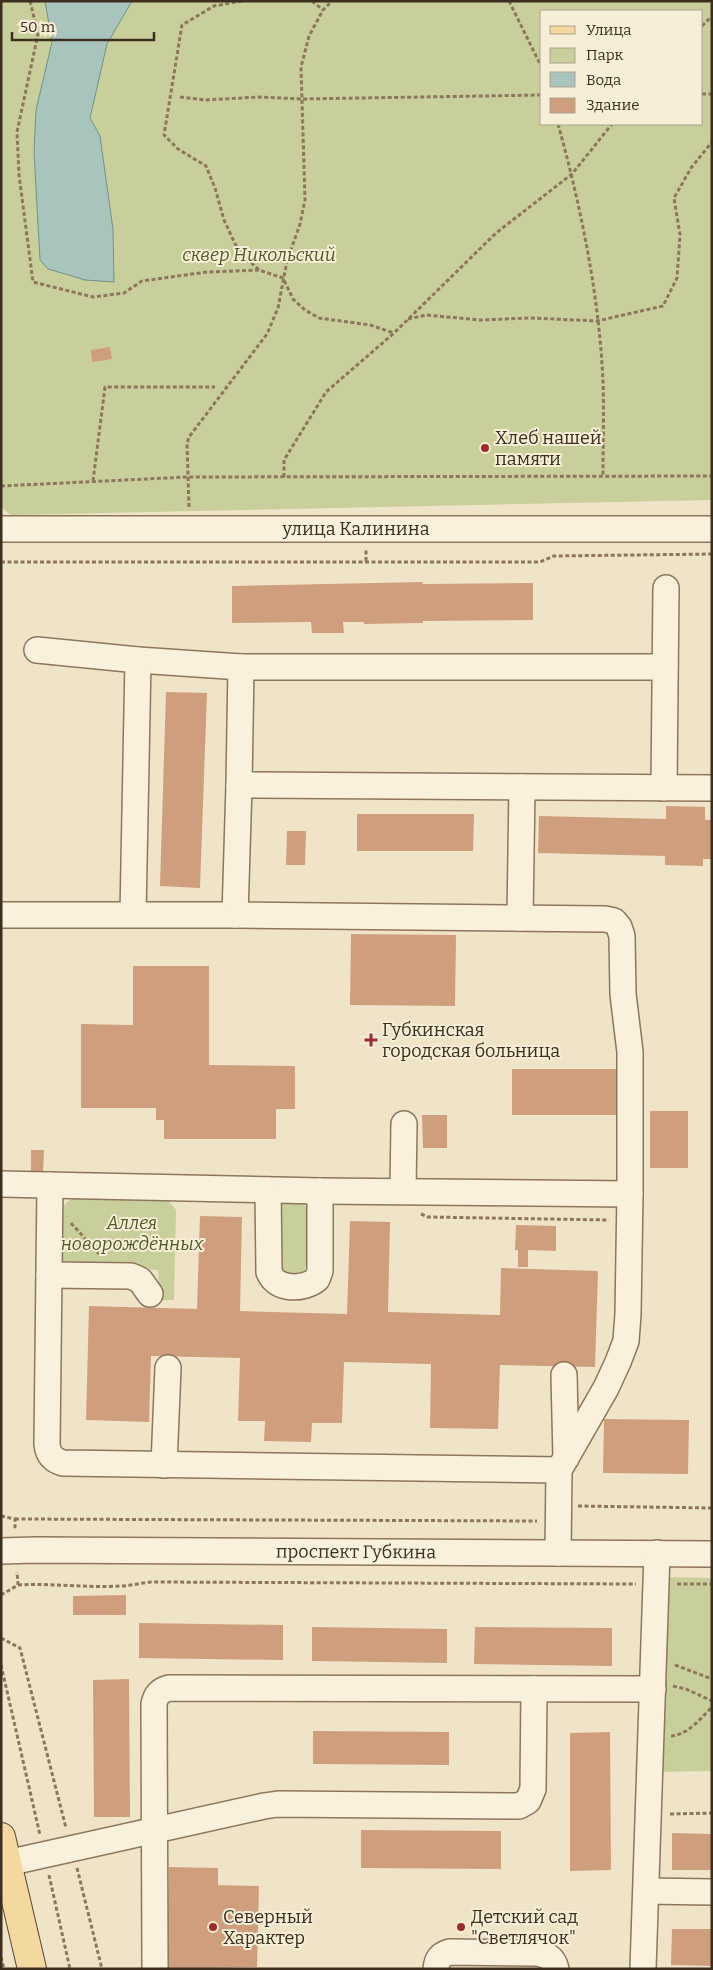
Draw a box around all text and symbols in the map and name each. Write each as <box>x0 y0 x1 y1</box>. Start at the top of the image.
scale bar <box>12 10 155 42</box>
legend <box>540 10 703 125</box>
text: 50 m <box>20 18 56 36</box>
text: Улица <box>586 21 632 39</box>
text: Парк <box>586 46 624 64</box>
text: Вода <box>586 71 621 89</box>
text: Здание <box>586 96 640 114</box>
park label: сквер Никольский <box>182 244 336 266</box>
place label: Хлеб нашей памяти <box>495 427 602 470</box>
marker: Хлеб нашей памяти <box>479 442 491 454</box>
street label: улица Калинина <box>281 518 430 540</box>
place label: Губкинская городская больница <box>382 1019 560 1062</box>
marker: Губкинская городская больница <box>364 1033 378 1047</box>
park label: Аллея новорождённых <box>61 1212 204 1255</box>
street label: проспект Губкина <box>276 1540 436 1563</box>
place label: Северный Характер <box>223 1906 313 1949</box>
place label: Детский сад "Светлячок" <box>471 1906 578 1949</box>
marker: Северный Характер <box>207 1921 219 1933</box>
marker: Детский сад "Светлячок" <box>455 1921 467 1933</box>

